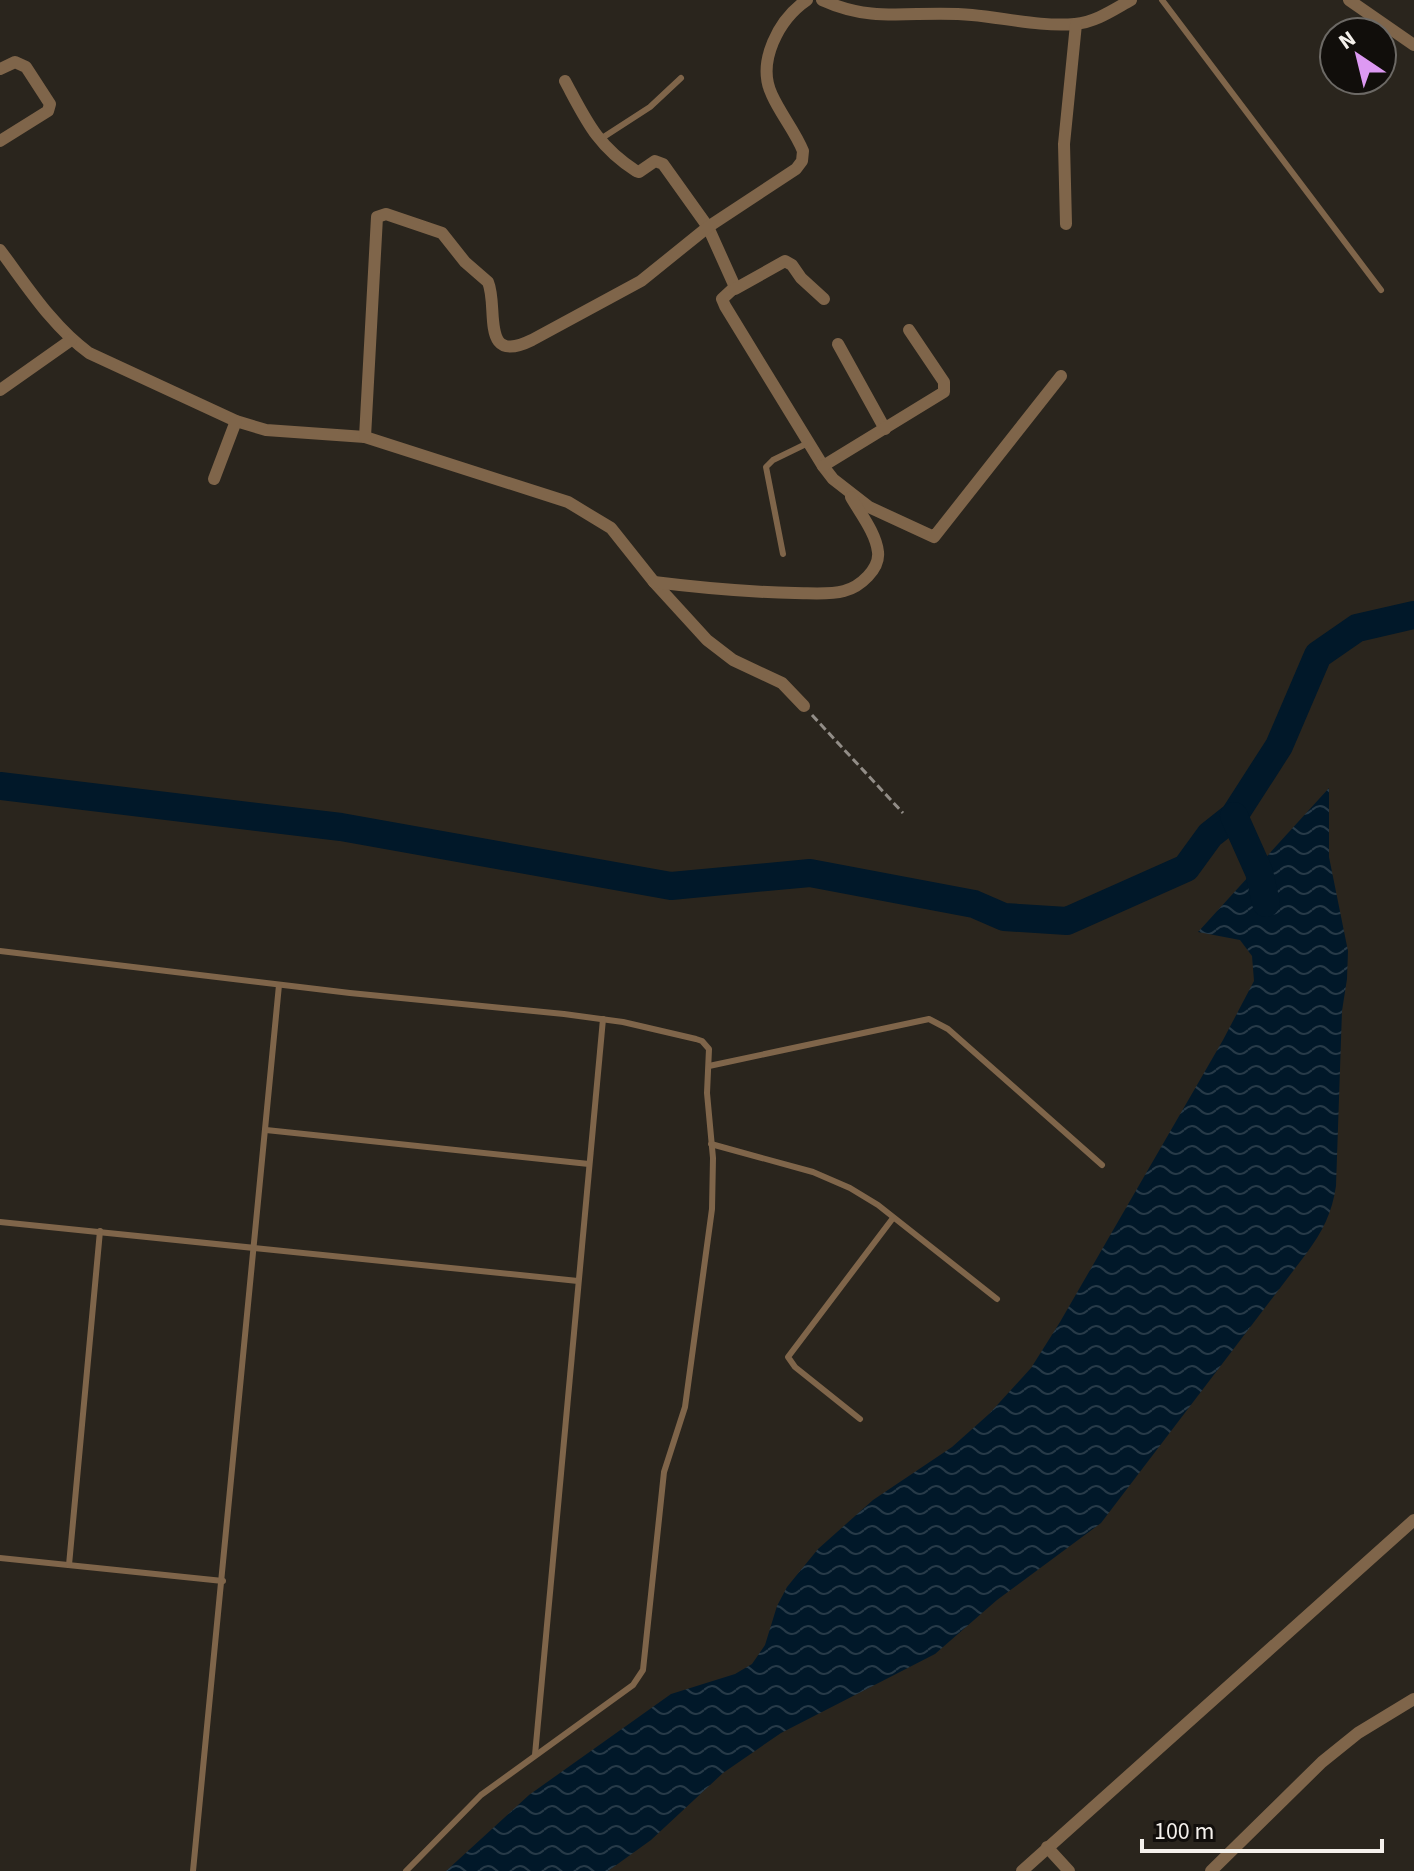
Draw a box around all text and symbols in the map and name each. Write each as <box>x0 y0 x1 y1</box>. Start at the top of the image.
north arrow <box>1318 16 1398 96</box>
text: N <box>1332 23 1362 58</box>
scale bar <box>1142 1803 1382 1853</box>
text: 100 m <box>1154 1814 1214 1849</box>

